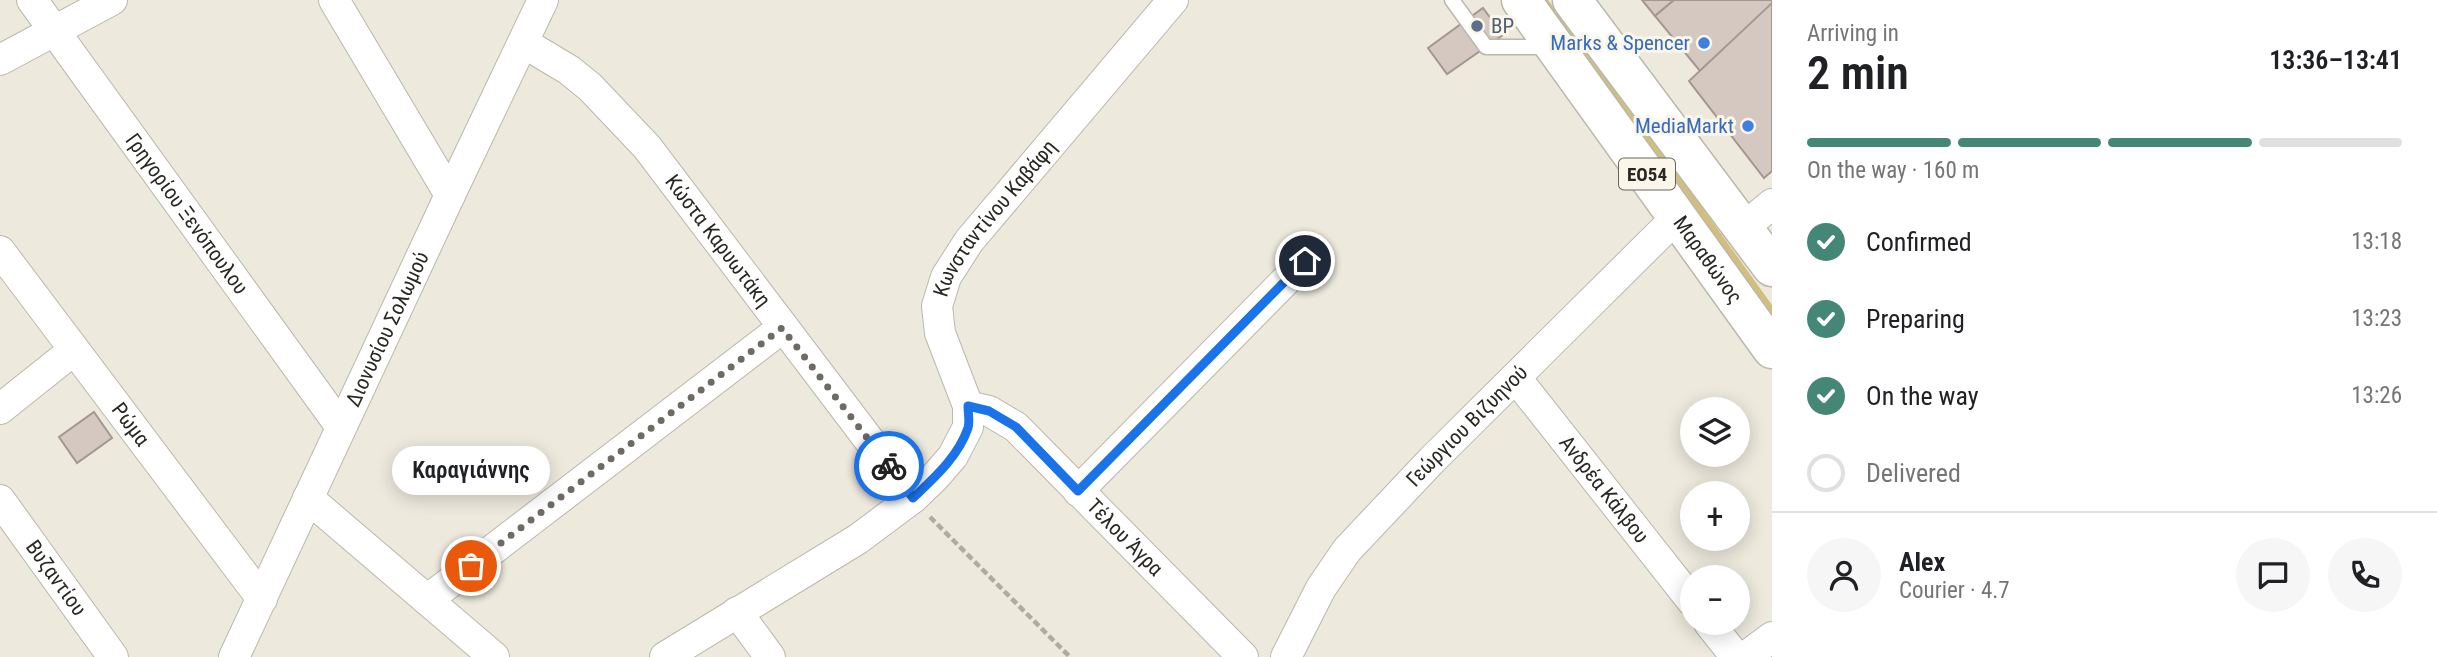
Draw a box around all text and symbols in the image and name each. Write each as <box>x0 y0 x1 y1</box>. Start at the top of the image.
place label: BP <box>1491 14 1514 38</box>
marker: BP <box>1469 18 1485 34</box>
text: Arriving in <box>1807 20 1899 47</box>
place label: Marks & Spencer <box>1550 31 1690 55</box>
marker: Marks & Spencer <box>1696 35 1712 51</box>
text: 13:36–13:41 <box>2269 45 2402 75</box>
text: 2 min <box>1807 46 1909 100</box>
place label: MediaMarkt <box>1635 114 1734 138</box>
marker: MediaMarkt <box>1740 118 1756 134</box>
street label: Γρηγορίου Ξενόπουλου <box>121 129 253 299</box>
street label: Κωνσταντίνου Καβάφη <box>929 135 1061 300</box>
text: On the way · 160 m <box>1807 157 1979 184</box>
road number: ΕΟ54 <box>1619 158 1675 190</box>
street label: Κώστα Καρυωτάκη <box>660 170 776 312</box>
street label: Μαραθώνος <box>1668 211 1747 308</box>
icon: check <box>1807 223 1845 261</box>
text: Confirmed <box>1866 227 1972 257</box>
text: 13:18 <box>2351 228 2402 255</box>
pin <box>1275 231 1335 291</box>
icon: home <box>1286 242 1324 280</box>
street label: Διονυσίου Σολωμού <box>341 248 434 410</box>
icon: check <box>1807 300 1845 338</box>
text: Preparing <box>1866 304 1965 334</box>
text: 13:23 <box>2351 305 2402 332</box>
street label: Γεώργιου Βιζυηνού <box>1401 360 1532 491</box>
icon: check <box>1807 377 1845 415</box>
text: On the way <box>1866 381 1979 411</box>
text: 13:26 <box>2351 382 2402 409</box>
map controls <box>1680 397 1750 635</box>
button: layers <box>1680 397 1750 467</box>
street label: Ρώμα <box>107 398 155 451</box>
courier <box>854 431 924 501</box>
street label: Ανδρέα Κάλβου <box>1554 431 1654 548</box>
callout: Καραγιάννης <box>392 447 550 496</box>
icon: bike <box>870 447 908 485</box>
text: Καραγιάννης <box>412 457 530 484</box>
text: Delivered <box>1866 458 1961 488</box>
button: + <box>1680 481 1750 551</box>
street label: Τέλου Άγρα <box>1082 494 1168 581</box>
street label: Βυζαντίου <box>21 536 91 620</box>
pin <box>441 536 501 596</box>
button: person <box>1807 538 1881 612</box>
button: chat <box>2236 538 2310 612</box>
button: phone <box>2328 538 2402 612</box>
icon: bag <box>452 547 490 585</box>
text: Alex <box>1899 547 1945 577</box>
button: − <box>1680 565 1750 635</box>
text: Courier · 4.7 <box>1899 577 2010 604</box>

